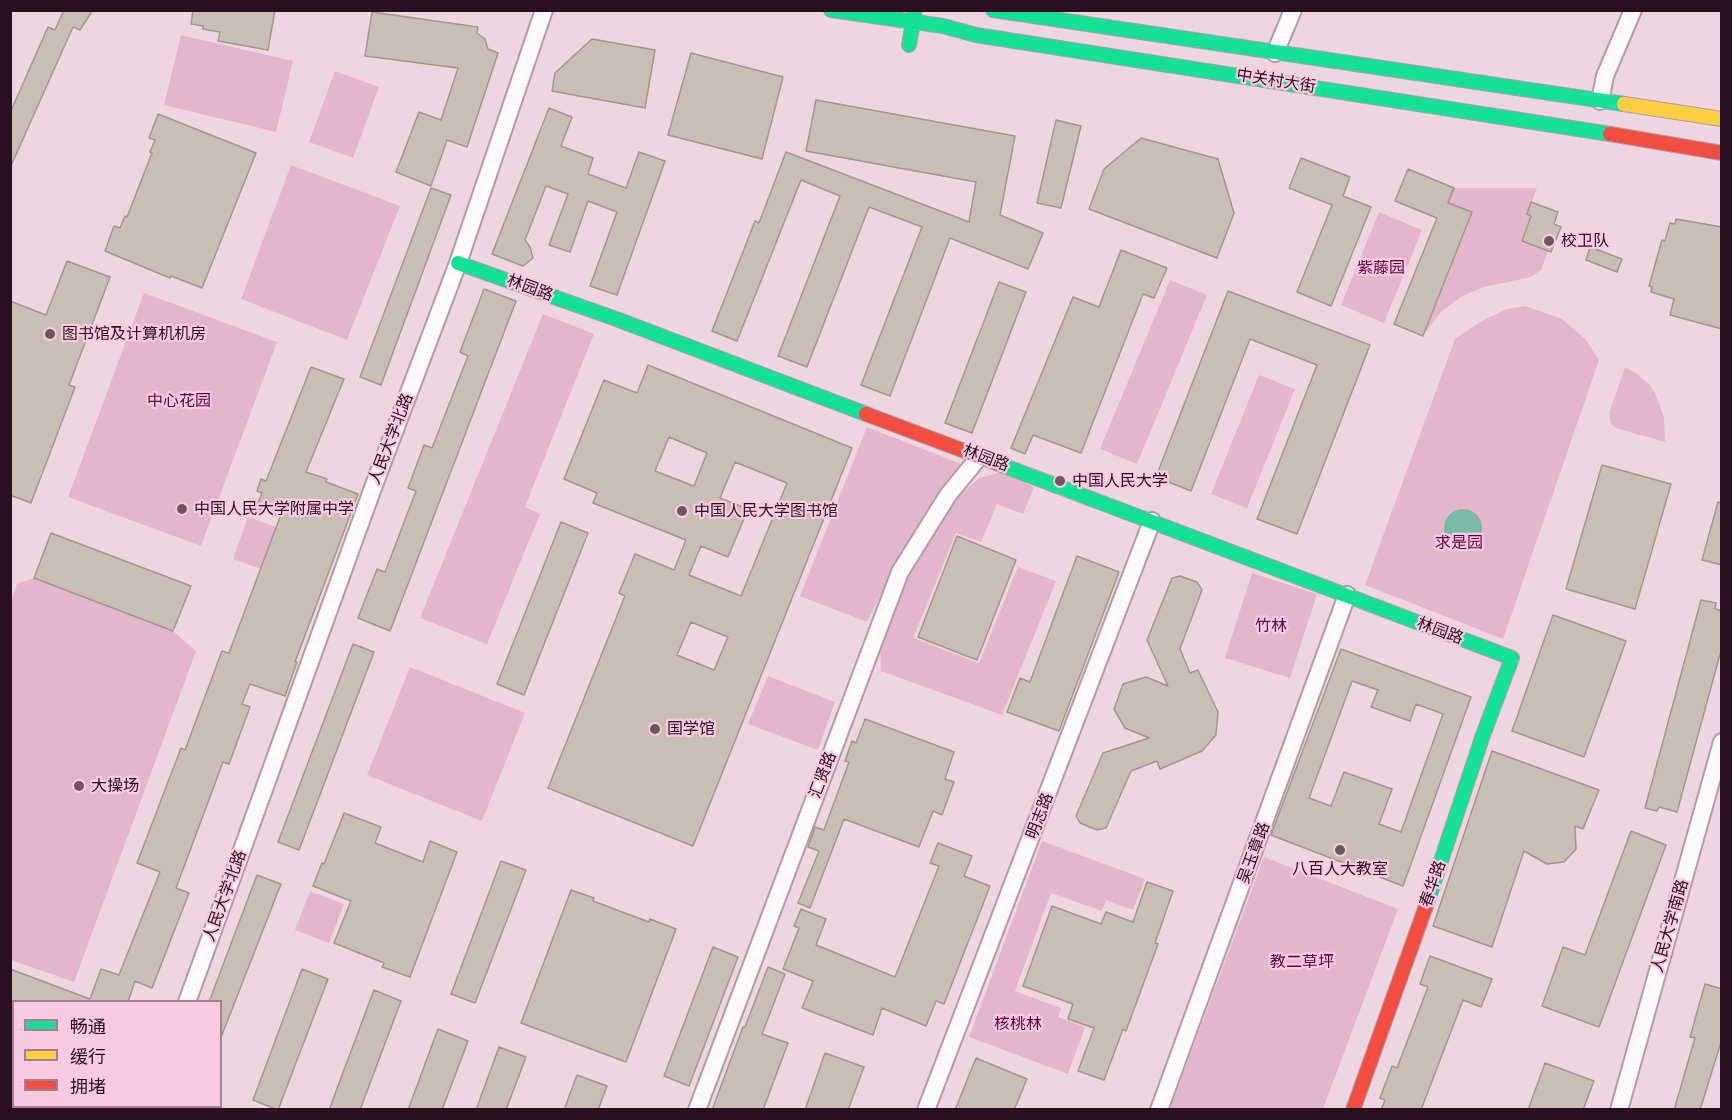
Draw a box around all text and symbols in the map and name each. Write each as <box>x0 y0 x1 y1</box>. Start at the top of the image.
street label: 中关村大街 <box>1235 65 1317 97</box>
place label: 校卫队 <box>1561 231 1609 251</box>
marker: 校卫队 <box>1542 234 1556 248</box>
park label: 紫藤园 <box>1357 258 1405 278</box>
street label: 林园路 <box>504 271 556 305</box>
place label: 图书馆及计算机机房 <box>62 324 206 344</box>
marker: 图书馆及计算机机房 <box>43 327 57 341</box>
park label: 中心花园 <box>147 391 211 411</box>
street label: 人民大学北路 <box>365 391 417 487</box>
street label: 林园路 <box>960 440 1012 476</box>
place label: 中国人民大学 <box>1072 471 1168 491</box>
marker: 中国人民大学 <box>1053 474 1067 488</box>
place label: 中国人民大学附属中学 <box>194 499 354 519</box>
place label: 中国人民大学图书馆 <box>694 501 838 521</box>
marker: 中国人民大学附属中学 <box>175 502 189 516</box>
marker: 中国人民大学图书馆 <box>675 504 689 518</box>
park label: 求是园 <box>1435 533 1483 553</box>
street label: 林园路 <box>1414 613 1466 649</box>
park label: 竹林 <box>1255 616 1287 636</box>
place label: 国学馆 <box>667 719 715 739</box>
marker: 国学馆 <box>648 722 662 736</box>
street label: 汇贤路 <box>805 749 841 801</box>
place label: 大操场 <box>91 776 139 796</box>
marker: 大操场 <box>72 779 86 793</box>
street label: 明志路 <box>1022 790 1058 842</box>
street label: 吴玉章路 <box>1234 820 1274 886</box>
marker: 八百人大教室 <box>1333 843 1347 857</box>
street label: 人民大学北路 <box>200 848 250 944</box>
street label: 春华路 <box>1416 858 1450 910</box>
place label: 八百人大教室 <box>1292 859 1388 879</box>
street label: 人民大学南路 <box>1648 877 1692 975</box>
park label: 教二草坪 <box>1270 952 1334 972</box>
legend <box>12 1000 222 1108</box>
park label: 核桃林 <box>994 1014 1042 1034</box>
text: 畅通 <box>70 1015 106 1038</box>
text: 缓行 <box>70 1045 106 1068</box>
text: 拥堵 <box>70 1075 106 1098</box>

